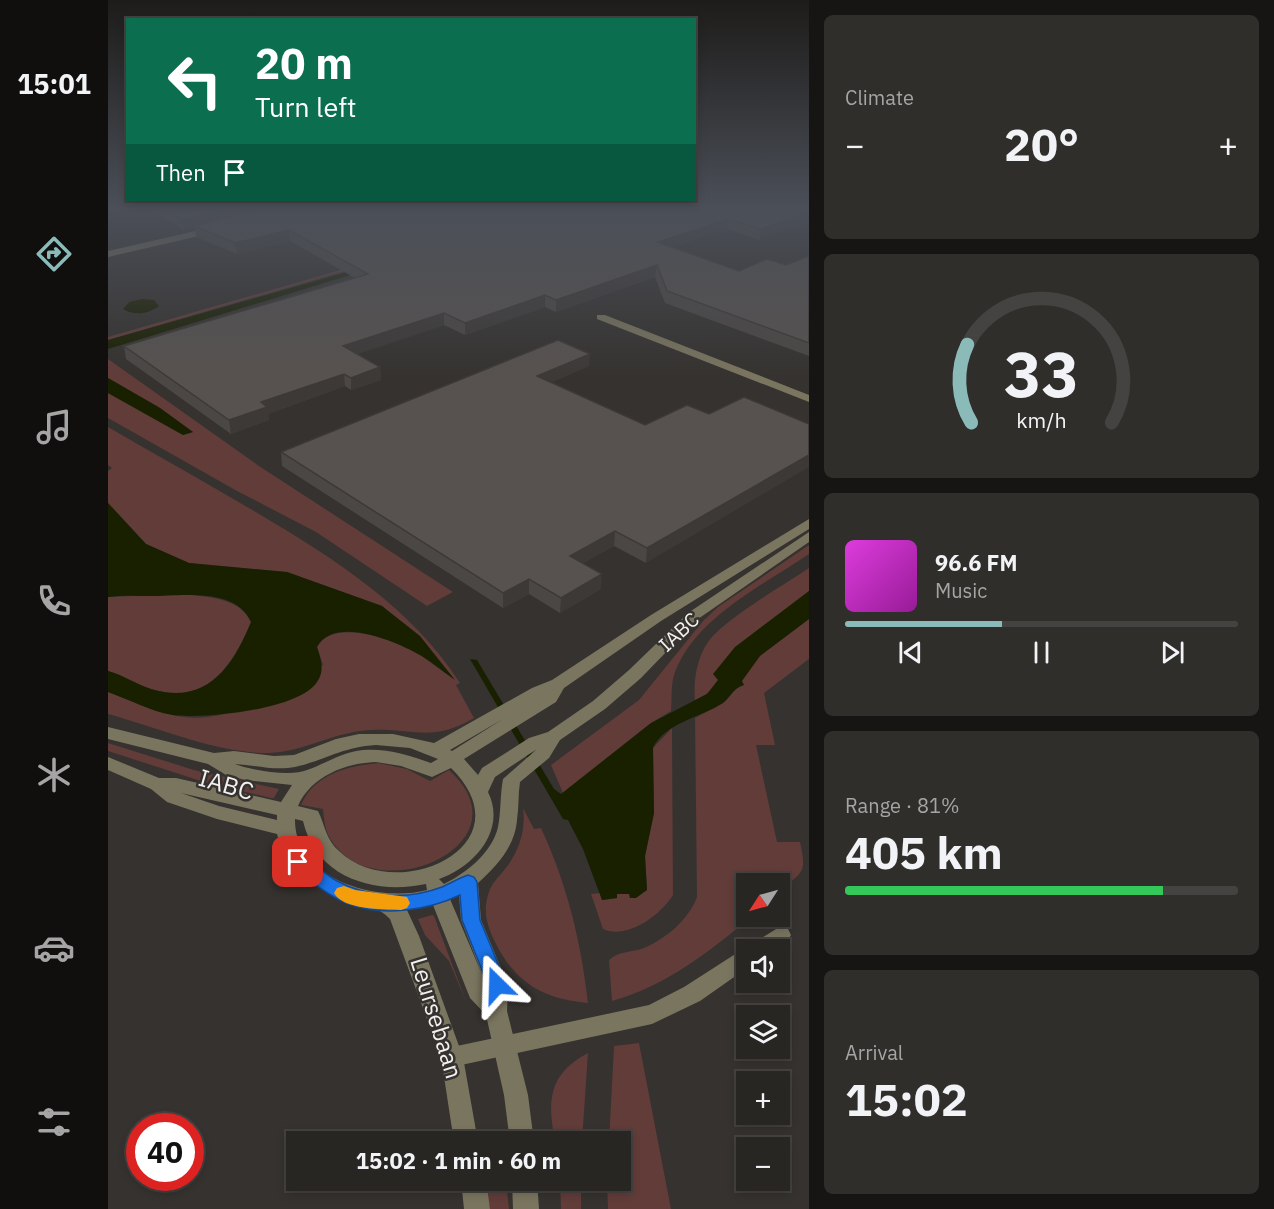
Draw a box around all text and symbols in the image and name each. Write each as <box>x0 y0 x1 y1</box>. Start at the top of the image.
text: 20 m <box>255 36 353 91</box>
icon: left <box>156 42 234 120</box>
text: 15:01 <box>17 66 91 101</box>
text: Climate <box>845 84 914 111</box>
text: Turn left <box>255 89 356 124</box>
text: 20° <box>1004 115 1079 173</box>
text: − <box>845 123 865 166</box>
text: + <box>1218 123 1238 166</box>
icon: arrive <box>218 156 251 189</box>
text: Then <box>156 158 206 187</box>
icon: directions <box>33 233 75 275</box>
text: 33 <box>1004 333 1079 414</box>
icon: music <box>33 406 75 448</box>
text: km/h <box>1016 406 1067 434</box>
text: 96.6 FM <box>935 548 1018 577</box>
text: Music <box>935 577 987 604</box>
icon: phone <box>33 580 75 622</box>
street label: IABC <box>653 606 705 657</box>
icon: previous <box>894 636 927 669</box>
icon: pause <box>1025 636 1058 669</box>
icon: next <box>1156 636 1189 669</box>
icon: climate <box>33 754 75 796</box>
street label: IABC <box>195 761 257 807</box>
text: Range · 81% <box>845 792 960 819</box>
text: 405 km <box>845 823 1003 881</box>
pin <box>272 836 323 887</box>
icon: arrive <box>281 845 314 878</box>
north arrow <box>736 873 790 927</box>
map controls <box>736 873 790 1191</box>
icon: car <box>33 927 75 969</box>
button: sound <box>736 939 790 993</box>
street label: Leursebaan <box>403 953 471 1082</box>
position arrow <box>465 953 529 1017</box>
button: layers <box>736 1005 790 1059</box>
text: Arrival <box>845 1039 903 1066</box>
text: 15:02 <box>845 1070 968 1128</box>
button: + <box>736 1071 790 1125</box>
icon: filters <box>33 1101 75 1143</box>
speed limit sign: 40 <box>126 1113 204 1191</box>
button: − <box>736 1137 790 1191</box>
text: 15:02 · 1 min · 60 m <box>356 1146 561 1175</box>

